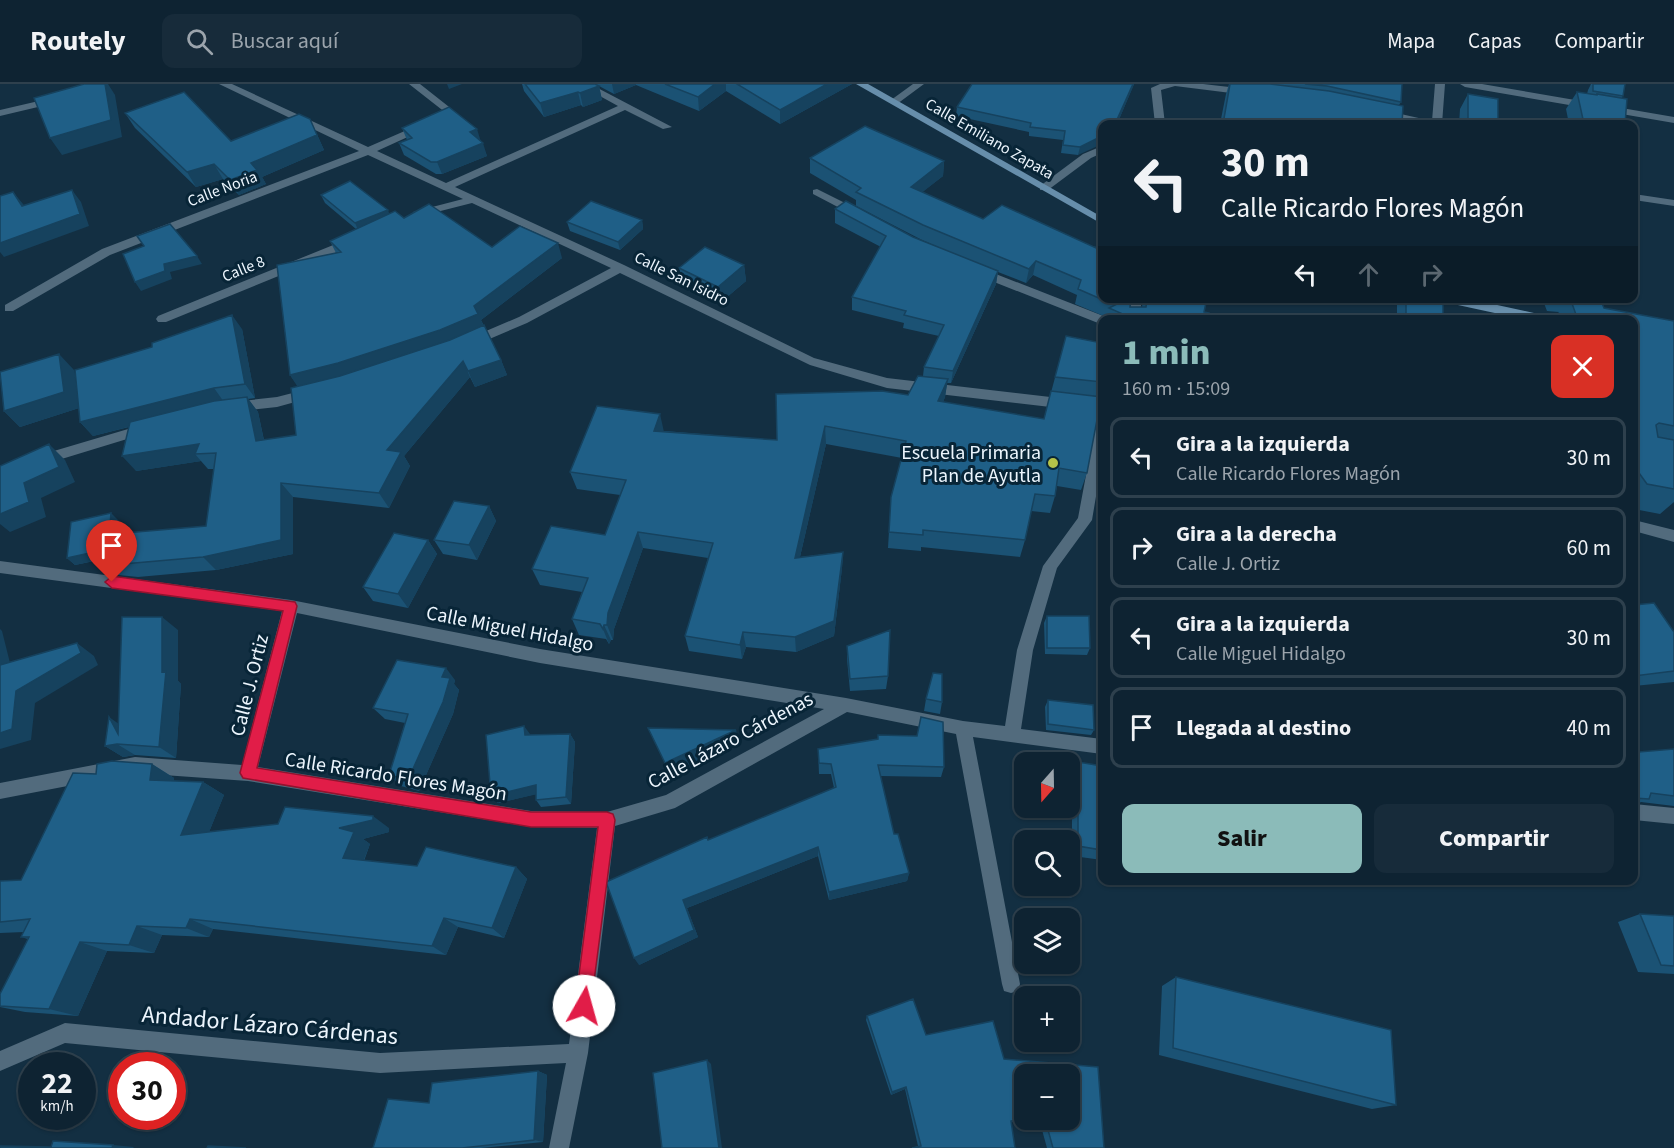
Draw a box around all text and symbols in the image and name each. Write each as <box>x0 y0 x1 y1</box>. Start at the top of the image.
search box <box>162 14 582 68</box>
text: Routely <box>30 21 126 61</box>
icon: search <box>183 25 216 58</box>
text: Buscar aquí <box>231 25 338 57</box>
text: Mapa <box>1387 26 1435 56</box>
text: Capas <box>1468 26 1521 56</box>
text: Compartir <box>1554 26 1644 56</box>
street label: Calle Emiliano Zapata <box>921 93 1058 185</box>
text: 30 m <box>1221 133 1310 193</box>
icon: left <box>1122 144 1200 222</box>
street label: Calle Noria <box>184 166 260 212</box>
text: Calle Ricardo Flores Magón <box>1221 189 1524 228</box>
street label: Calle San Isidro <box>631 246 733 311</box>
street label: Calle 8 <box>219 250 268 287</box>
icon: left <box>1289 258 1322 291</box>
icon: ahead <box>1352 258 1385 291</box>
icon: right <box>1415 258 1448 291</box>
text: 1 min <box>1122 327 1210 378</box>
button: close <box>1551 335 1614 398</box>
text: 160 m · 15:09 <box>1122 375 1230 403</box>
text: Gira a la izquierda <box>1176 428 1350 460</box>
place label: Escuela Primaria Plan de Ayutla <box>901 439 1041 490</box>
icon: left <box>1125 441 1158 474</box>
text: 30 m <box>1566 442 1611 474</box>
marker: Escuela Primaria Plan de Ayutla <box>1046 456 1060 470</box>
text: Calle Ricardo Flores Magón <box>1176 460 1401 488</box>
text: Gira a la derecha <box>1176 518 1337 550</box>
pin <box>86 520 137 582</box>
icon: arrive <box>95 529 128 562</box>
icon: right <box>1125 531 1158 564</box>
text: 60 m <box>1566 532 1611 564</box>
text: Calle J. Ortiz <box>1176 550 1280 578</box>
street label: Calle Miguel Hidalgo <box>424 599 596 659</box>
text: Gira a la izquierda <box>1176 608 1350 640</box>
icon: left <box>1125 621 1158 654</box>
text: 30 m <box>1566 622 1611 654</box>
street label: Calle J. Ortiz <box>224 631 276 739</box>
text: Calle Miguel Hidalgo <box>1176 640 1346 668</box>
street label: Calle Lázaro Cárdenas <box>643 685 818 796</box>
icon: arrive <box>1125 711 1158 744</box>
text: Llegada al destino <box>1176 712 1351 744</box>
text: 40 m <box>1566 712 1611 744</box>
street label: Calle Ricardo Flores Magón <box>283 746 509 808</box>
north arrow <box>1014 752 1080 818</box>
map controls <box>1014 752 1080 1130</box>
button: Salir <box>1122 804 1362 873</box>
button: Compartir <box>1374 804 1614 873</box>
button: search <box>1014 830 1080 896</box>
button: layers <box>1014 908 1080 974</box>
position arrow <box>552 974 616 1038</box>
button: + <box>1014 986 1080 1052</box>
street label: Andador Lázaro Cárdenas <box>140 997 399 1054</box>
speed limit sign: 30 <box>108 1052 186 1130</box>
text: 22 <box>41 1062 73 1105</box>
button: − <box>1014 1064 1080 1130</box>
text: km/h <box>40 1096 74 1117</box>

